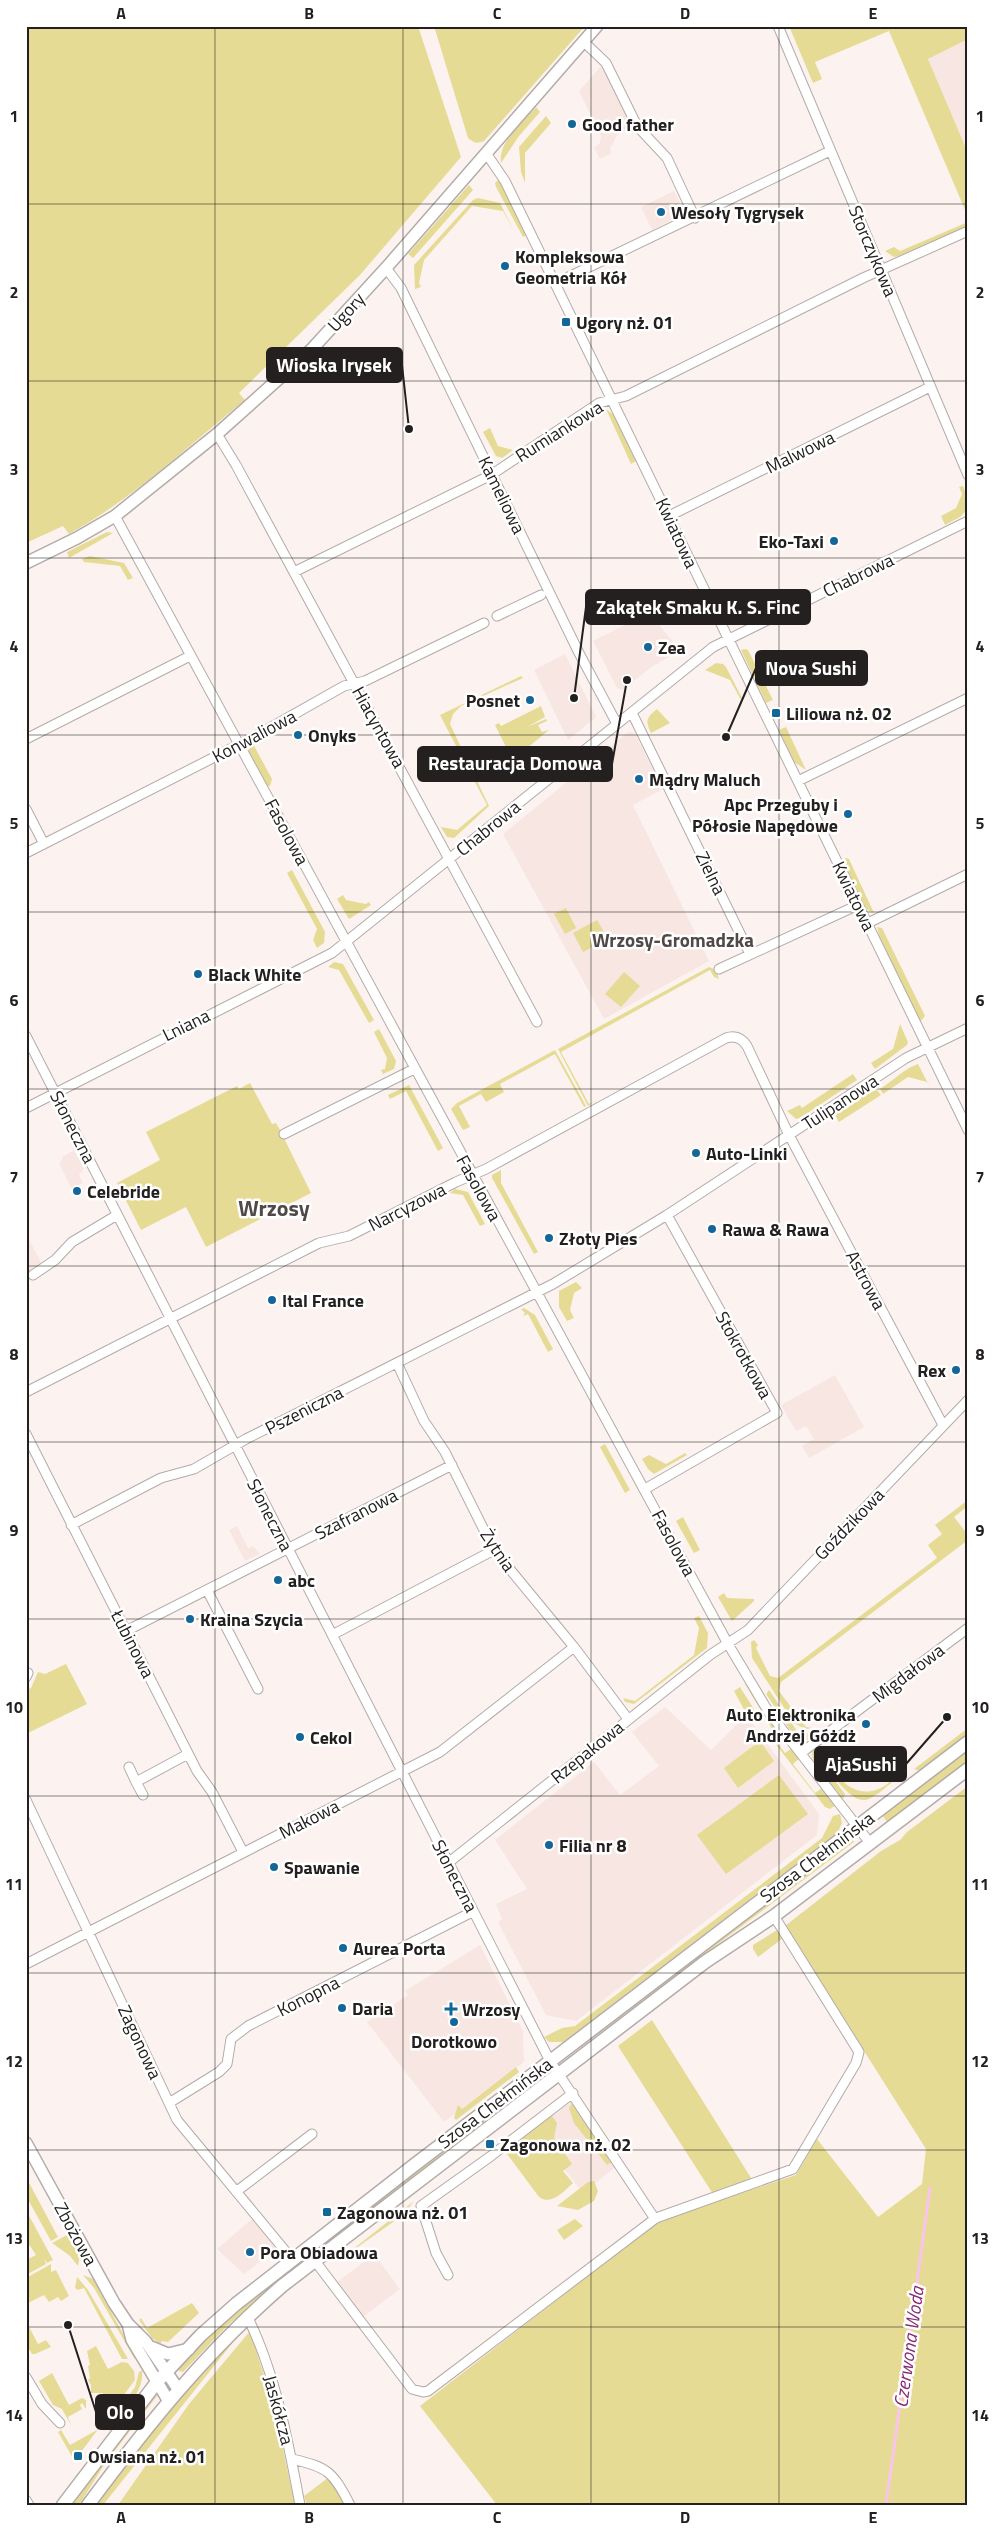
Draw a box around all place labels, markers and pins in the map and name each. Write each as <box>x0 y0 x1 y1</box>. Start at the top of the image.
place label: Good father <box>582 111 674 138</box>
marker: Good father <box>566 118 578 130</box>
place label: Wesoły Tygrysek <box>671 199 805 226</box>
marker: Wesoły Tygrysek <box>655 206 667 218</box>
place label: Kompleksowa Geometria Kół <box>515 243 627 291</box>
marker: Kompleksowa Geometria Kół <box>499 260 511 272</box>
place label: Ugory nż. 01 <box>576 309 673 336</box>
marker: Ugory nż. 01 <box>560 316 572 328</box>
callout: Wioska Irysek <box>267 348 402 382</box>
place label: Eko-Taxi <box>758 528 824 555</box>
marker: Eko-Taxi <box>828 535 840 547</box>
callout: Zakątek Smaku K. S. Finc <box>586 590 810 624</box>
place label: Zea <box>658 634 686 661</box>
marker: Zea <box>642 641 654 653</box>
callout: Nova Sushi <box>756 651 867 685</box>
place label: Posnet <box>466 687 520 714</box>
marker: Posnet <box>524 694 536 706</box>
place label: Liliowa nż. 02 <box>786 700 892 727</box>
marker: Liliowa nż. 02 <box>770 707 782 719</box>
place label: Onyks <box>308 722 356 749</box>
marker: Onyks <box>292 729 304 741</box>
callout: Restauracja Domowa <box>418 747 612 781</box>
place label: Mądry Maluch <box>649 766 761 793</box>
marker: Mądry Maluch <box>633 773 645 785</box>
place label: Apc Przeguby i Półosie Napędowe <box>692 791 838 839</box>
marker: Apc Przeguby i Półosie Napędowe <box>842 808 854 820</box>
place label: Black White <box>208 961 301 988</box>
marker: Black White <box>192 968 204 980</box>
place label: Auto-Linki <box>706 1140 787 1167</box>
marker: Auto-Linki <box>690 1147 702 1159</box>
place label: Celebride <box>87 1178 160 1205</box>
marker: Celebride <box>71 1185 83 1197</box>
place label: Rawa & Rawa <box>722 1216 829 1243</box>
marker: Rawa & Rawa <box>706 1223 718 1235</box>
place label: Złoty Pies <box>559 1225 637 1252</box>
marker: Złoty Pies <box>543 1232 555 1244</box>
place label: Ital France <box>282 1287 364 1314</box>
marker: Ital France <box>266 1294 278 1306</box>
place label: Rex <box>917 1357 946 1384</box>
marker: Rex <box>950 1364 962 1376</box>
place label: abc <box>288 1567 315 1594</box>
marker: abc <box>272 1574 284 1586</box>
place label: Kraina Szycia <box>200 1606 303 1633</box>
marker: Kraina Szycia <box>184 1613 196 1625</box>
place label: Auto Elektronika Andrzej Góżdż <box>726 1701 856 1749</box>
marker: Auto Elektronika Andrzej Góżdż <box>860 1718 872 1730</box>
place label: Cekol <box>310 1724 352 1751</box>
marker: Cekol <box>294 1731 306 1743</box>
callout: AjaSushi <box>815 1747 906 1781</box>
place label: Filia nr 8 <box>559 1832 627 1859</box>
marker: Filia nr 8 <box>543 1839 555 1851</box>
place label: Spawanie <box>284 1854 360 1881</box>
marker: Spawanie <box>268 1861 280 1873</box>
place label: Aurea Porta <box>353 1935 445 1962</box>
marker: Aurea Porta <box>337 1942 349 1954</box>
place label: Daria <box>352 1995 393 2022</box>
place label: Wrzosy <box>462 1996 520 2023</box>
marker: Daria <box>336 2002 348 2014</box>
marker: Wrzosy <box>444 2002 458 2016</box>
marker: Dorotkowo <box>448 2016 460 2028</box>
place label: Dorotkowo <box>411 2028 497 2055</box>
place label: Zagonowa nż. 02 <box>500 2131 631 2158</box>
marker: Zagonowa nż. 02 <box>484 2138 496 2150</box>
place label: Zagonowa nż. 01 <box>337 2199 468 2226</box>
marker: Zagonowa nż. 01 <box>321 2206 333 2218</box>
place label: Pora Obiadowa <box>260 2239 378 2266</box>
marker: Pora Obiadowa <box>244 2246 256 2258</box>
callout: Olo <box>96 2395 144 2429</box>
place label: Owsiana nż. 01 <box>88 2443 206 2470</box>
marker: Owsiana nż. 01 <box>72 2450 84 2462</box>

